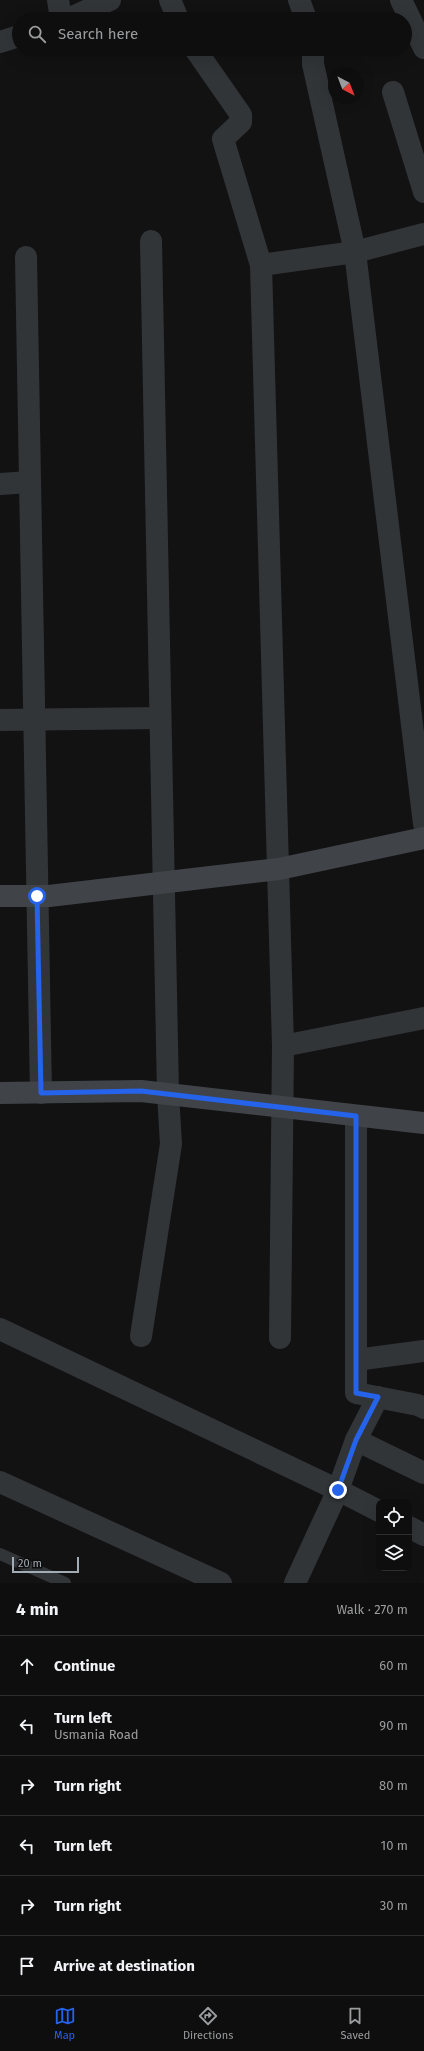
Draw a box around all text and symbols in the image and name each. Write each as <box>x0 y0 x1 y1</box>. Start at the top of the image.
search box <box>12 12 412 56</box>
icon: search <box>26 23 48 45</box>
text: Search here <box>58 25 138 43</box>
north arrow <box>328 68 364 104</box>
route start <box>28 887 46 905</box>
route end <box>329 1481 347 1499</box>
map controls <box>376 1499 412 1571</box>
button: locate <box>376 1499 412 1535</box>
button: layers <box>376 1535 412 1571</box>
scale bar <box>12 1555 79 1574</box>
text: 20 m <box>18 1557 42 1570</box>
text: 4 min <box>16 1599 59 1620</box>
text: Walk · 270 m <box>336 1602 408 1617</box>
icon: ahead <box>16 1655 38 1677</box>
text: Continue <box>54 1657 115 1675</box>
text: 60 m <box>379 1658 408 1673</box>
text: Turn left <box>54 1709 112 1727</box>
icon: left <box>16 1715 38 1737</box>
text: 90 m <box>379 1718 408 1733</box>
text: Usmania Road <box>54 1727 139 1742</box>
icon: right <box>16 1775 38 1797</box>
text: Turn right <box>54 1777 121 1795</box>
text: 80 m <box>379 1778 408 1793</box>
icon: left <box>16 1835 38 1857</box>
text: Turn left <box>54 1837 112 1855</box>
text: 10 m <box>381 1838 408 1853</box>
icon: right <box>16 1895 38 1917</box>
text: Turn right <box>54 1897 121 1915</box>
text: 30 m <box>380 1898 408 1913</box>
icon: arrive <box>16 1955 38 1977</box>
text: Arrive at destination <box>54 1957 195 1975</box>
tab: Map <box>54 2005 76 2042</box>
tab: Directions <box>183 2005 233 2042</box>
tab: Saved <box>341 2005 370 2042</box>

